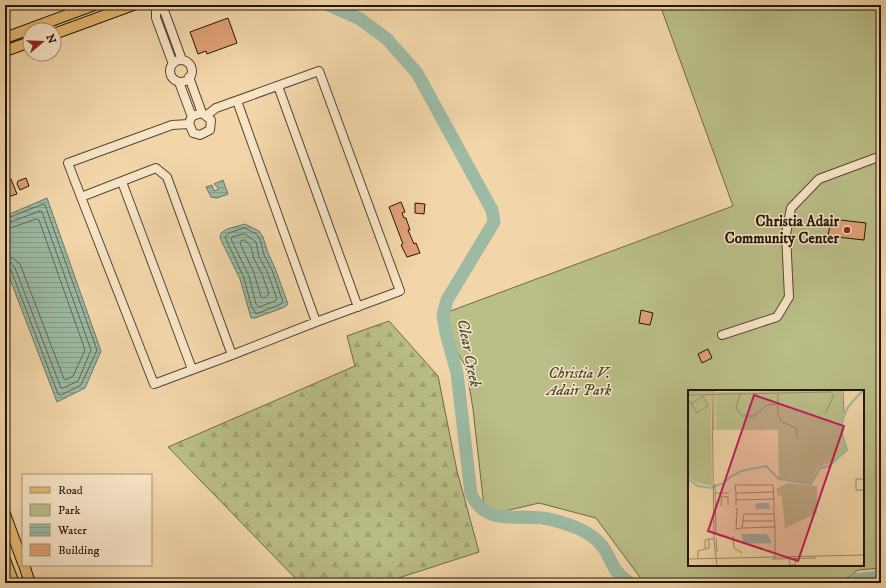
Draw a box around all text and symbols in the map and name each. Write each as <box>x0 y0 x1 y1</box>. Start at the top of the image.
north arrow <box>22 22 62 62</box>
text: N <box>42 33 59 46</box>
place label: Christia Adair Community Center <box>725 212 839 248</box>
marker: Christia Adair Community Center <box>842 225 852 235</box>
water label: Clear Creek <box>453 317 485 389</box>
park label: Christia V. Adair Park <box>545 364 612 400</box>
inset map <box>688 390 864 566</box>
legend <box>22 474 152 566</box>
text: Road <box>58 483 83 498</box>
text: Park <box>58 503 80 518</box>
text: Water <box>57 523 87 538</box>
text: Building <box>58 543 99 558</box>

